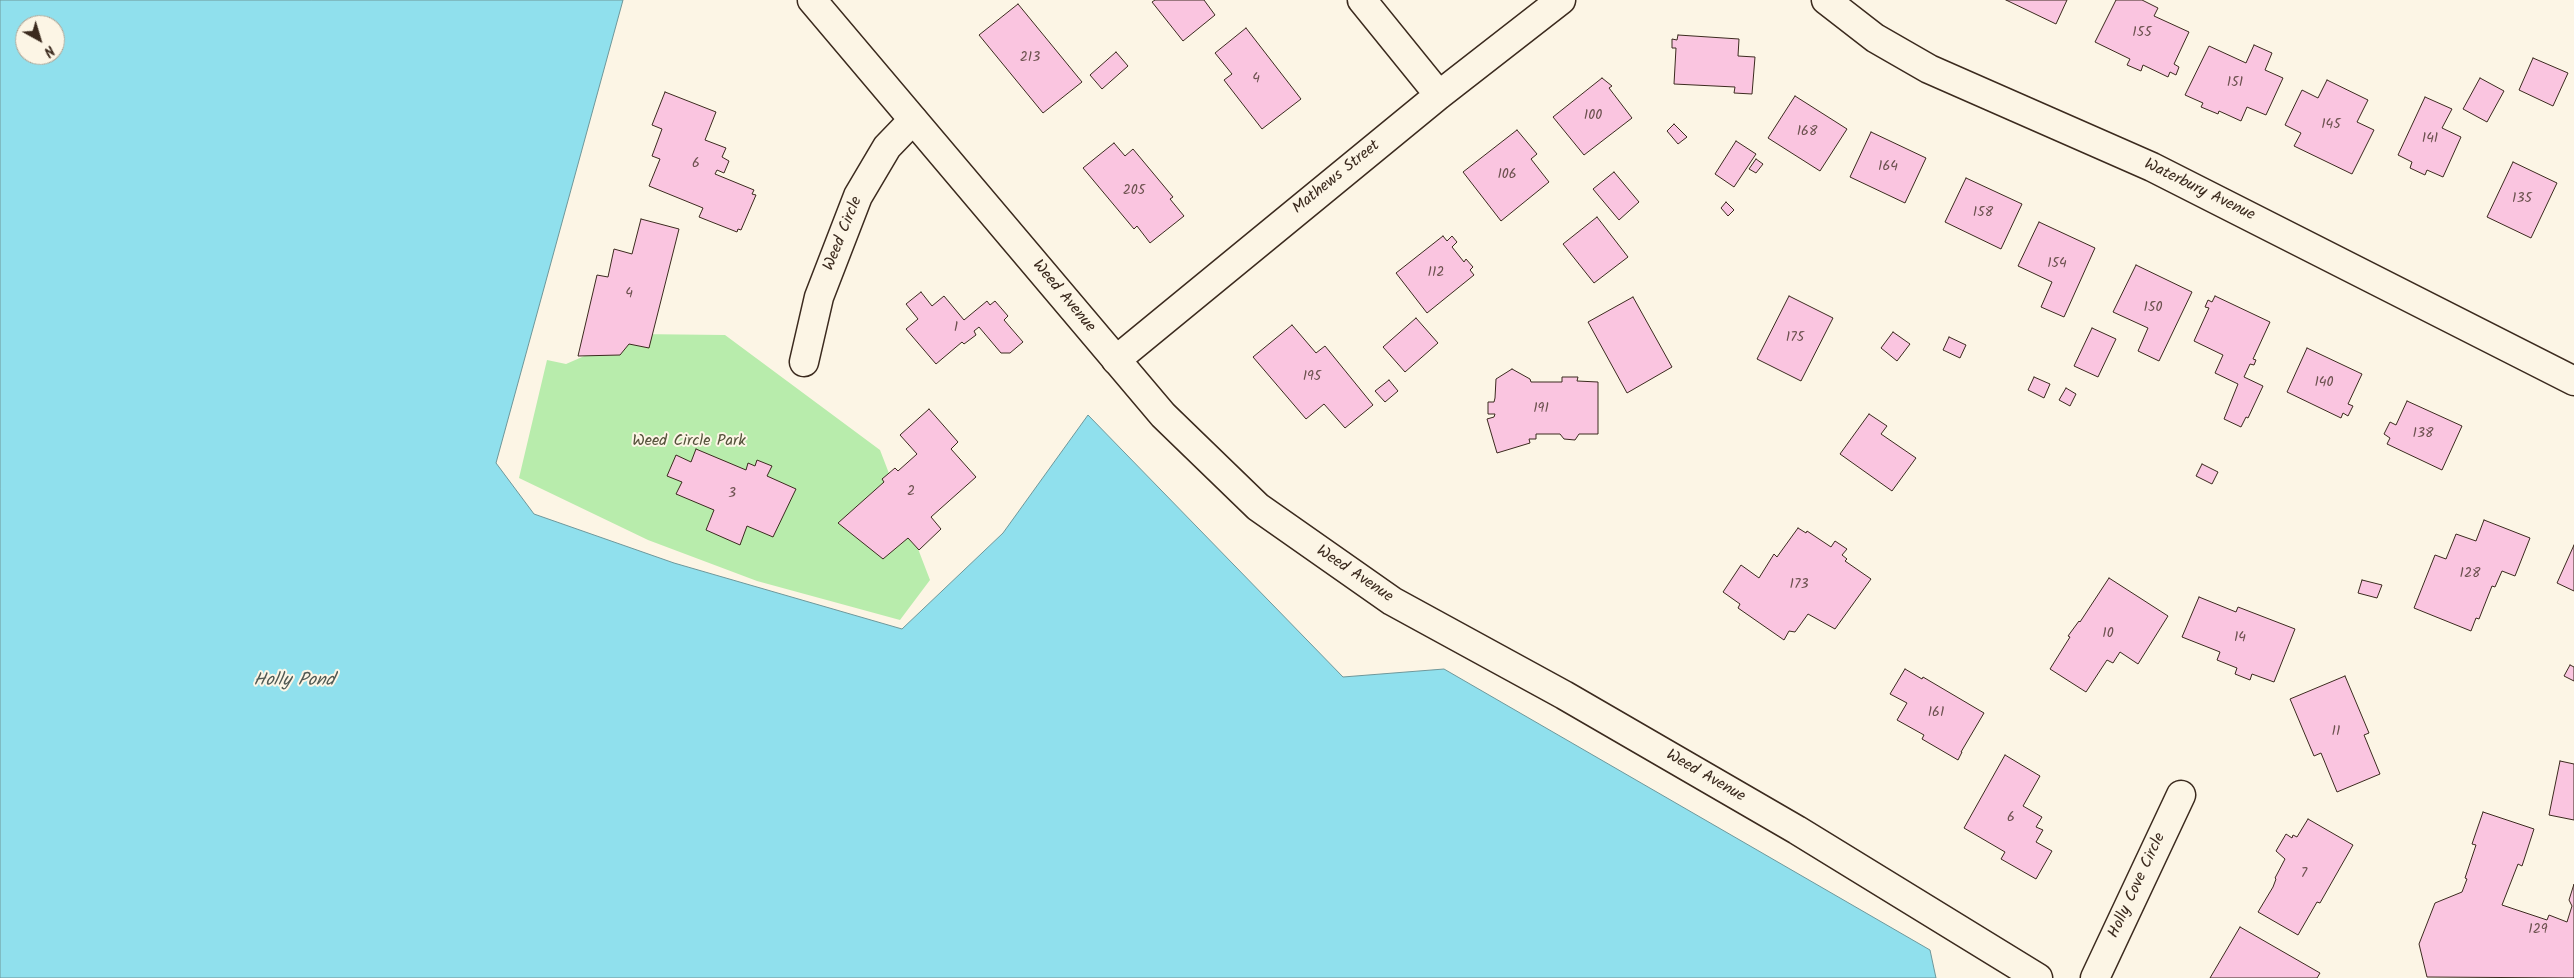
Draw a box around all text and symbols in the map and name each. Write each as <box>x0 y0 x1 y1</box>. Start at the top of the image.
north arrow <box>15 15 65 65</box>
house number: 155 <box>2132 26 2152 42</box>
text: N <box>38 40 59 62</box>
house number: 213 <box>1020 51 1040 67</box>
house number: 4 <box>1252 72 1260 88</box>
house number: 151 <box>2227 76 2243 92</box>
house number: 100 <box>1584 109 1602 125</box>
house number: 145 <box>2321 118 2341 134</box>
house number: 168 <box>1797 125 1817 141</box>
house number: 141 <box>2422 132 2438 148</box>
street label: Mathews Street <box>1290 137 1384 219</box>
street label: Waterbury Avenue <box>2140 156 2258 226</box>
house number: 6 <box>692 157 700 173</box>
house number: 164 <box>1878 160 1898 176</box>
house number: 106 <box>1497 168 1517 184</box>
house number: 205 <box>1123 184 1145 200</box>
house number: 135 <box>2512 192 2532 208</box>
street label: Weed Circle <box>820 194 868 274</box>
house number: 158 <box>1973 206 1993 222</box>
street label: Weed Avenue <box>1027 257 1099 337</box>
house number: 154 <box>2047 257 2067 273</box>
house number: 112 <box>1428 266 1444 282</box>
house number: 4 <box>625 287 633 303</box>
house number: 150 <box>2144 301 2162 317</box>
house number: 1 <box>954 321 958 337</box>
house number: 175 <box>1786 331 1804 347</box>
house number: 195 <box>1303 370 1321 386</box>
house number: 140 <box>2314 376 2334 392</box>
house number: 191 <box>1533 402 1549 418</box>
house number: 138 <box>2413 427 2433 443</box>
park label: Weed Circle Park <box>632 432 746 452</box>
house number: 2 <box>907 485 915 501</box>
house number: 3 <box>728 487 736 503</box>
street label: Weed Avenue <box>1312 542 1396 608</box>
house number: 128 <box>2460 567 2480 583</box>
house number: 173 <box>1790 578 1808 594</box>
house number: 10 <box>2102 627 2114 643</box>
house number: 14 <box>2234 631 2246 647</box>
water label: Holly Pond <box>253 671 335 693</box>
house number: 161 <box>1928 706 1944 722</box>
house number: 11 <box>2332 725 2340 741</box>
street label: Weed Avenue <box>1662 747 1748 807</box>
house number: 6 <box>2007 811 2015 827</box>
street label: Holly Cove Circle <box>2105 830 2171 942</box>
house number: 7 <box>2301 867 2307 883</box>
house number: 129 <box>2528 923 2548 939</box>

